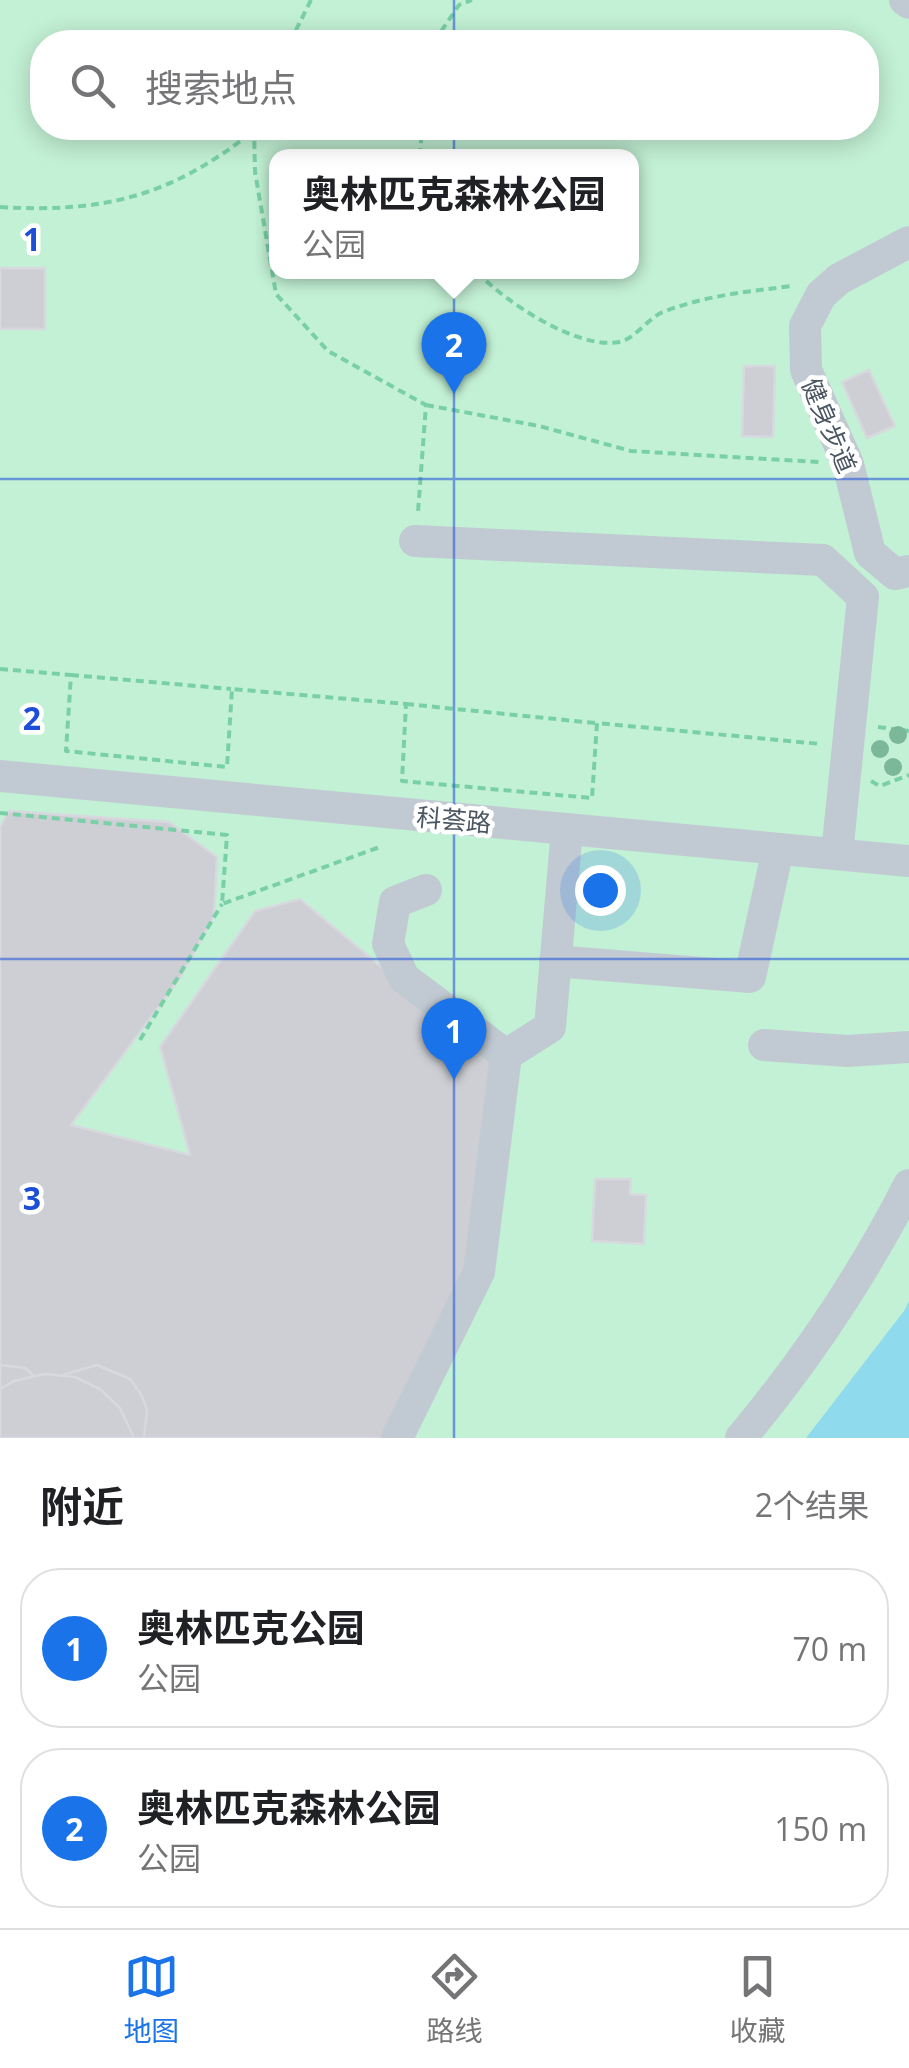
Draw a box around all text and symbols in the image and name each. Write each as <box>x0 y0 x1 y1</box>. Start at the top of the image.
search box <box>30 30 879 140</box>
icon: search <box>65 58 120 113</box>
text: 搜索地点 <box>145 61 297 113</box>
popup <box>269 149 639 279</box>
text: 奥林匹克森林公园 <box>302 167 606 219</box>
text: 1 <box>23 217 41 260</box>
text: 公园 <box>302 222 366 265</box>
pin: 2 <box>422 312 486 394</box>
street label: 健身步道 <box>795 372 865 478</box>
text: 2 <box>23 696 41 739</box>
street label: 科荟路 <box>415 799 493 839</box>
your location <box>575 865 626 916</box>
pin: 1 <box>422 998 486 1080</box>
text: 3 <box>23 1176 41 1219</box>
text: 附近 <box>40 1477 124 1534</box>
text: 2个结果 <box>755 1483 869 1526</box>
text: 奥林匹克公园 <box>137 1601 365 1653</box>
text: 1 <box>65 1627 84 1670</box>
text: 70 m <box>792 1627 867 1670</box>
text: 公园 <box>137 1656 201 1699</box>
text: 奥林匹克森林公园 <box>137 1781 441 1833</box>
text: 2 <box>65 1807 84 1850</box>
text: 150 m <box>774 1807 867 1850</box>
text: 公园 <box>137 1836 201 1879</box>
tab: 地图 <box>123 1949 180 2049</box>
tab: 路线 <box>426 1949 483 2049</box>
tab: 收藏 <box>729 1949 786 2049</box>

